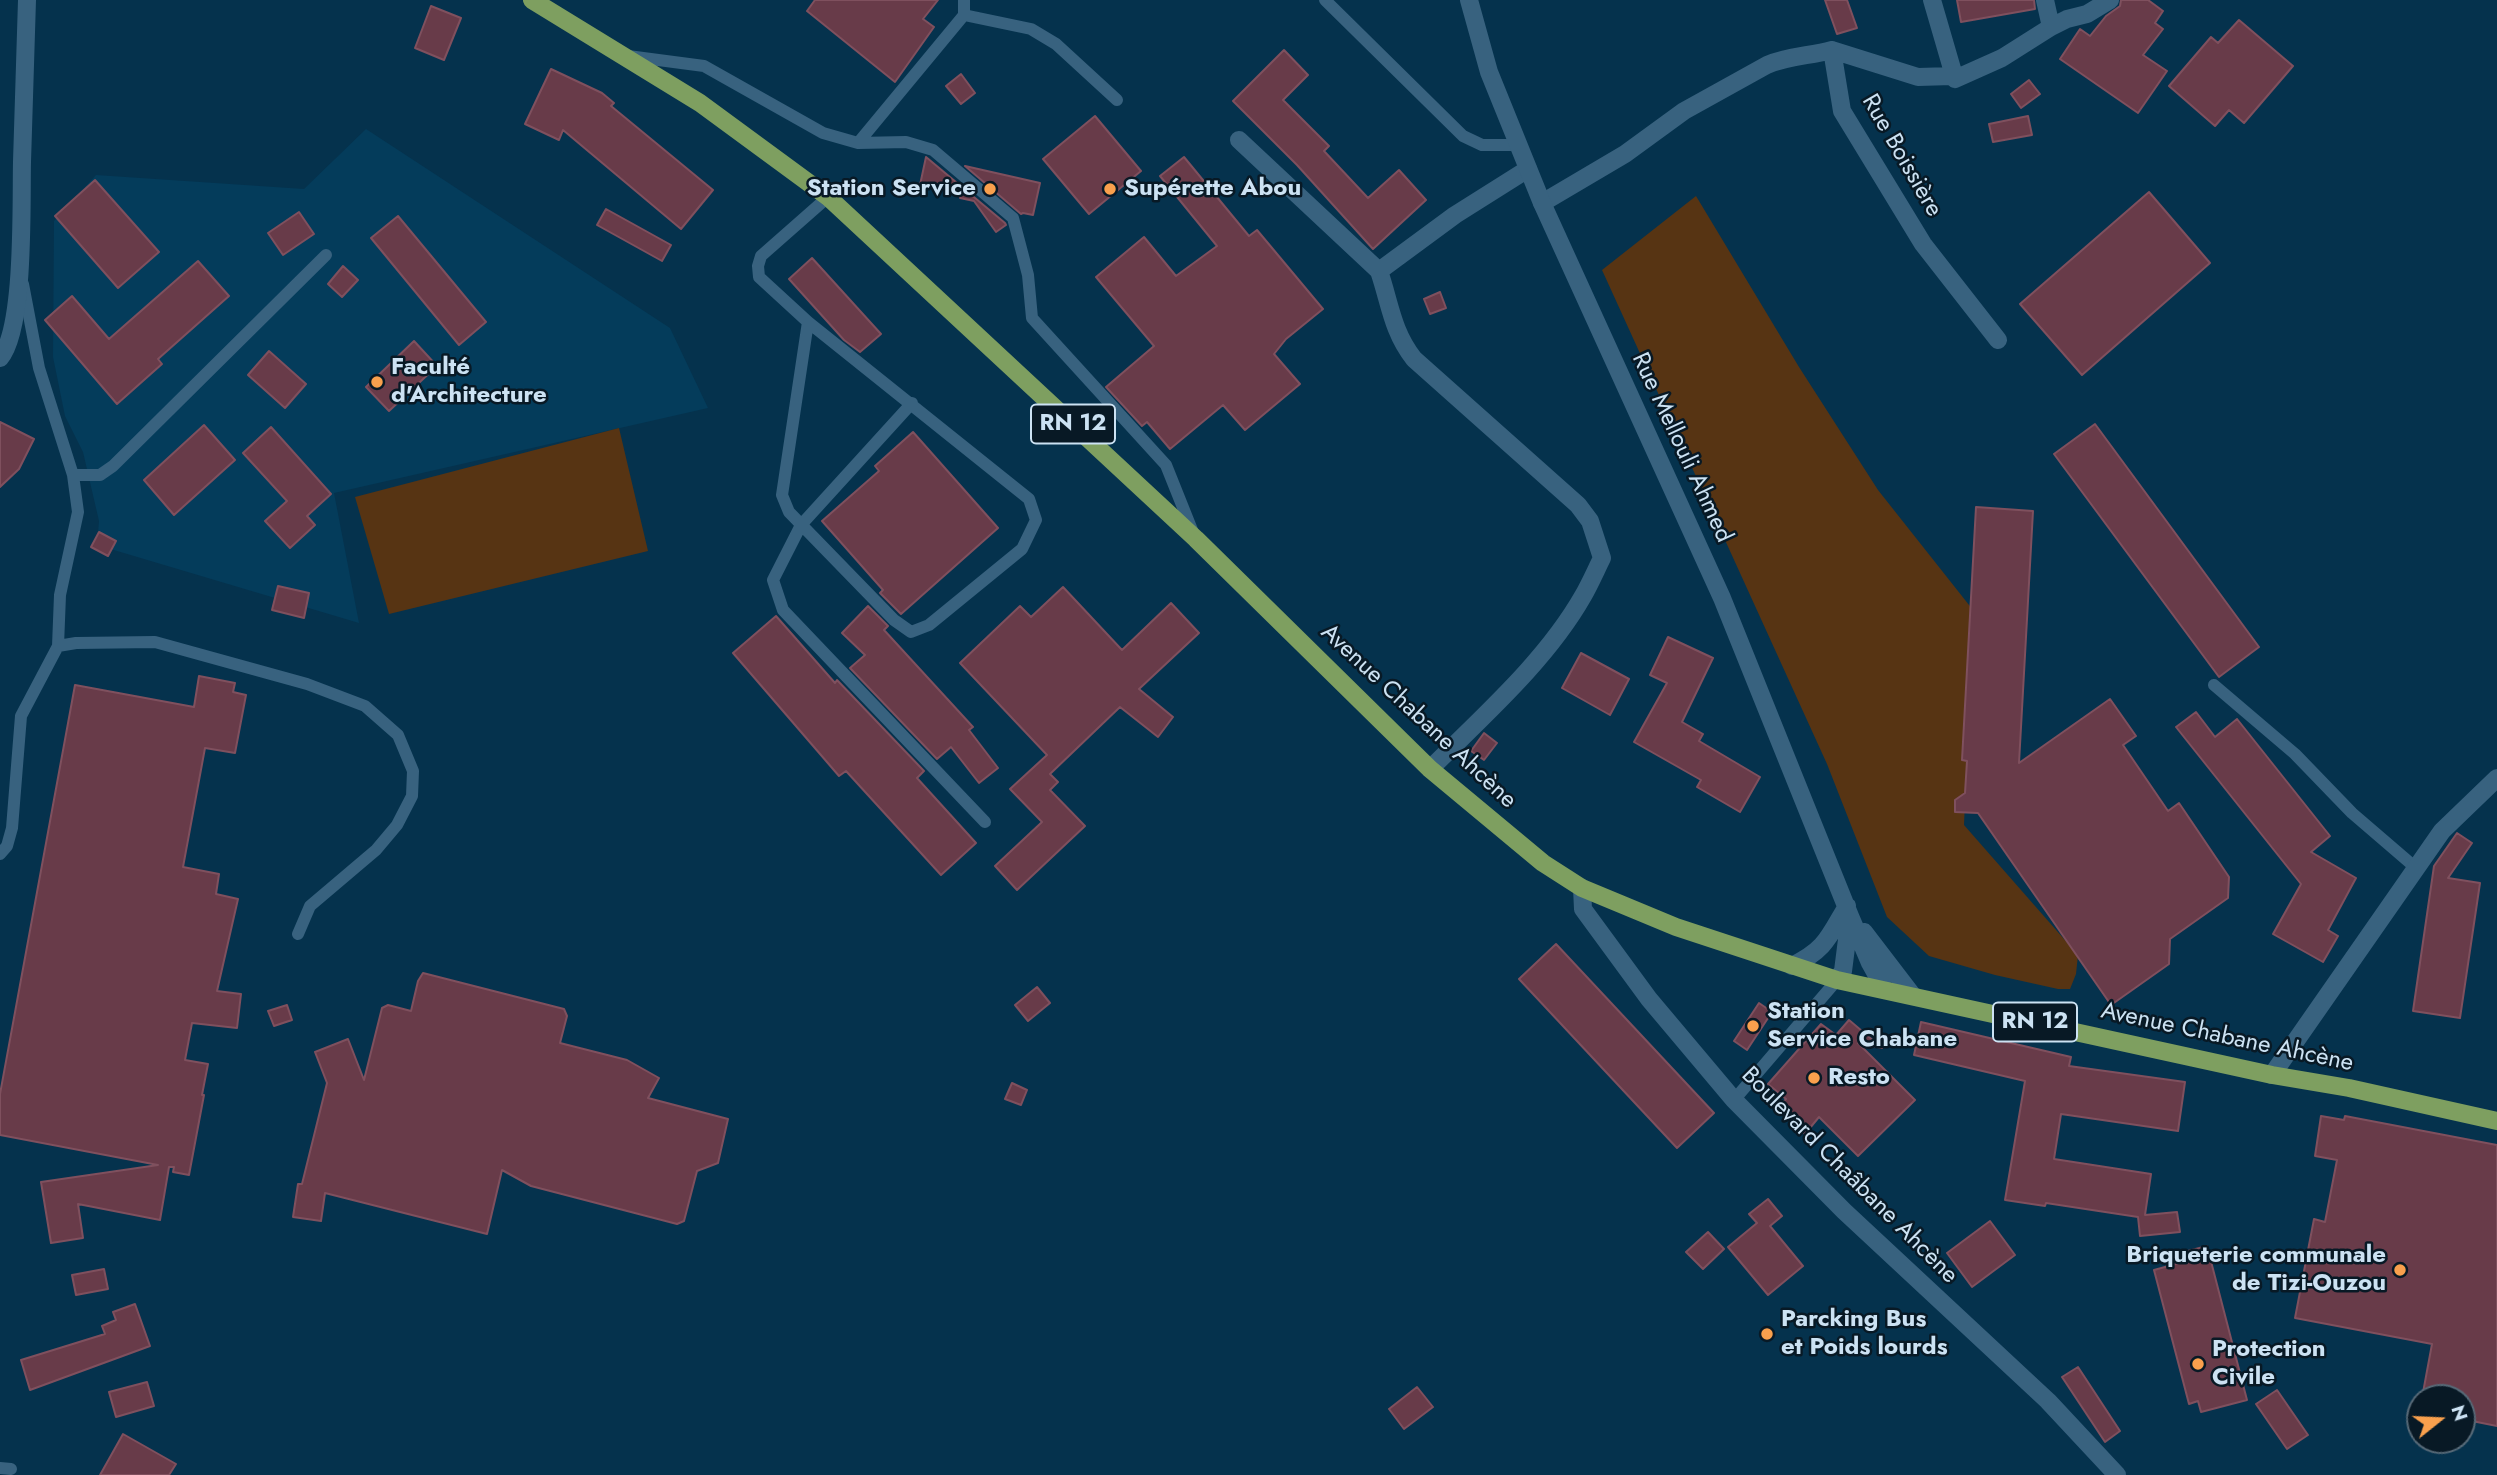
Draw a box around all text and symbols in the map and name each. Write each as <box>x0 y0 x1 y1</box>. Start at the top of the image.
street label: Rue Boissière <box>1854 90 1948 222</box>
place label: Station Service <box>807 175 976 203</box>
place label: Supérette Abou <box>1124 175 1301 203</box>
marker: Station Service <box>982 181 998 197</box>
marker: Supérette Abou <box>1102 181 1118 197</box>
street label: Rue Mellouli Ahmed <box>1624 348 1738 548</box>
place label: Faculté d'Architecture <box>391 354 547 410</box>
marker: Faculté d'Architecture <box>369 374 385 390</box>
road number: RN 12 <box>1031 404 1115 444</box>
street label: Avenue Chabane Ahcène <box>1314 619 1522 815</box>
street label: Avenue Chabane Ahcène <box>2098 997 2356 1079</box>
place label: Station Service Chabane <box>1767 998 1957 1054</box>
road number: RN 12 <box>1993 1002 2077 1042</box>
marker: Station Service Chabane <box>1745 1018 1761 1034</box>
street label: Boulevard Chaâbane Ahcène <box>1735 1062 1963 1290</box>
place label: Resto <box>1828 1064 1890 1092</box>
marker: Resto <box>1806 1070 1822 1086</box>
place label: Briqueterie communale de Tizi-Ouzou <box>2126 1242 2386 1298</box>
marker: Briqueterie communale de Tizi-Ouzou <box>2392 1262 2408 1278</box>
place label: Parcking Bus et Poids lourds <box>1781 1306 1948 1362</box>
marker: Parcking Bus et Poids lourds <box>1759 1326 1775 1342</box>
place label: Protection Civile <box>2212 1336 2326 1392</box>
marker: Protection Civile <box>2190 1356 2206 1372</box>
north arrow <box>2406 1384 2476 1454</box>
text: N <box>2444 1402 2475 1424</box>

